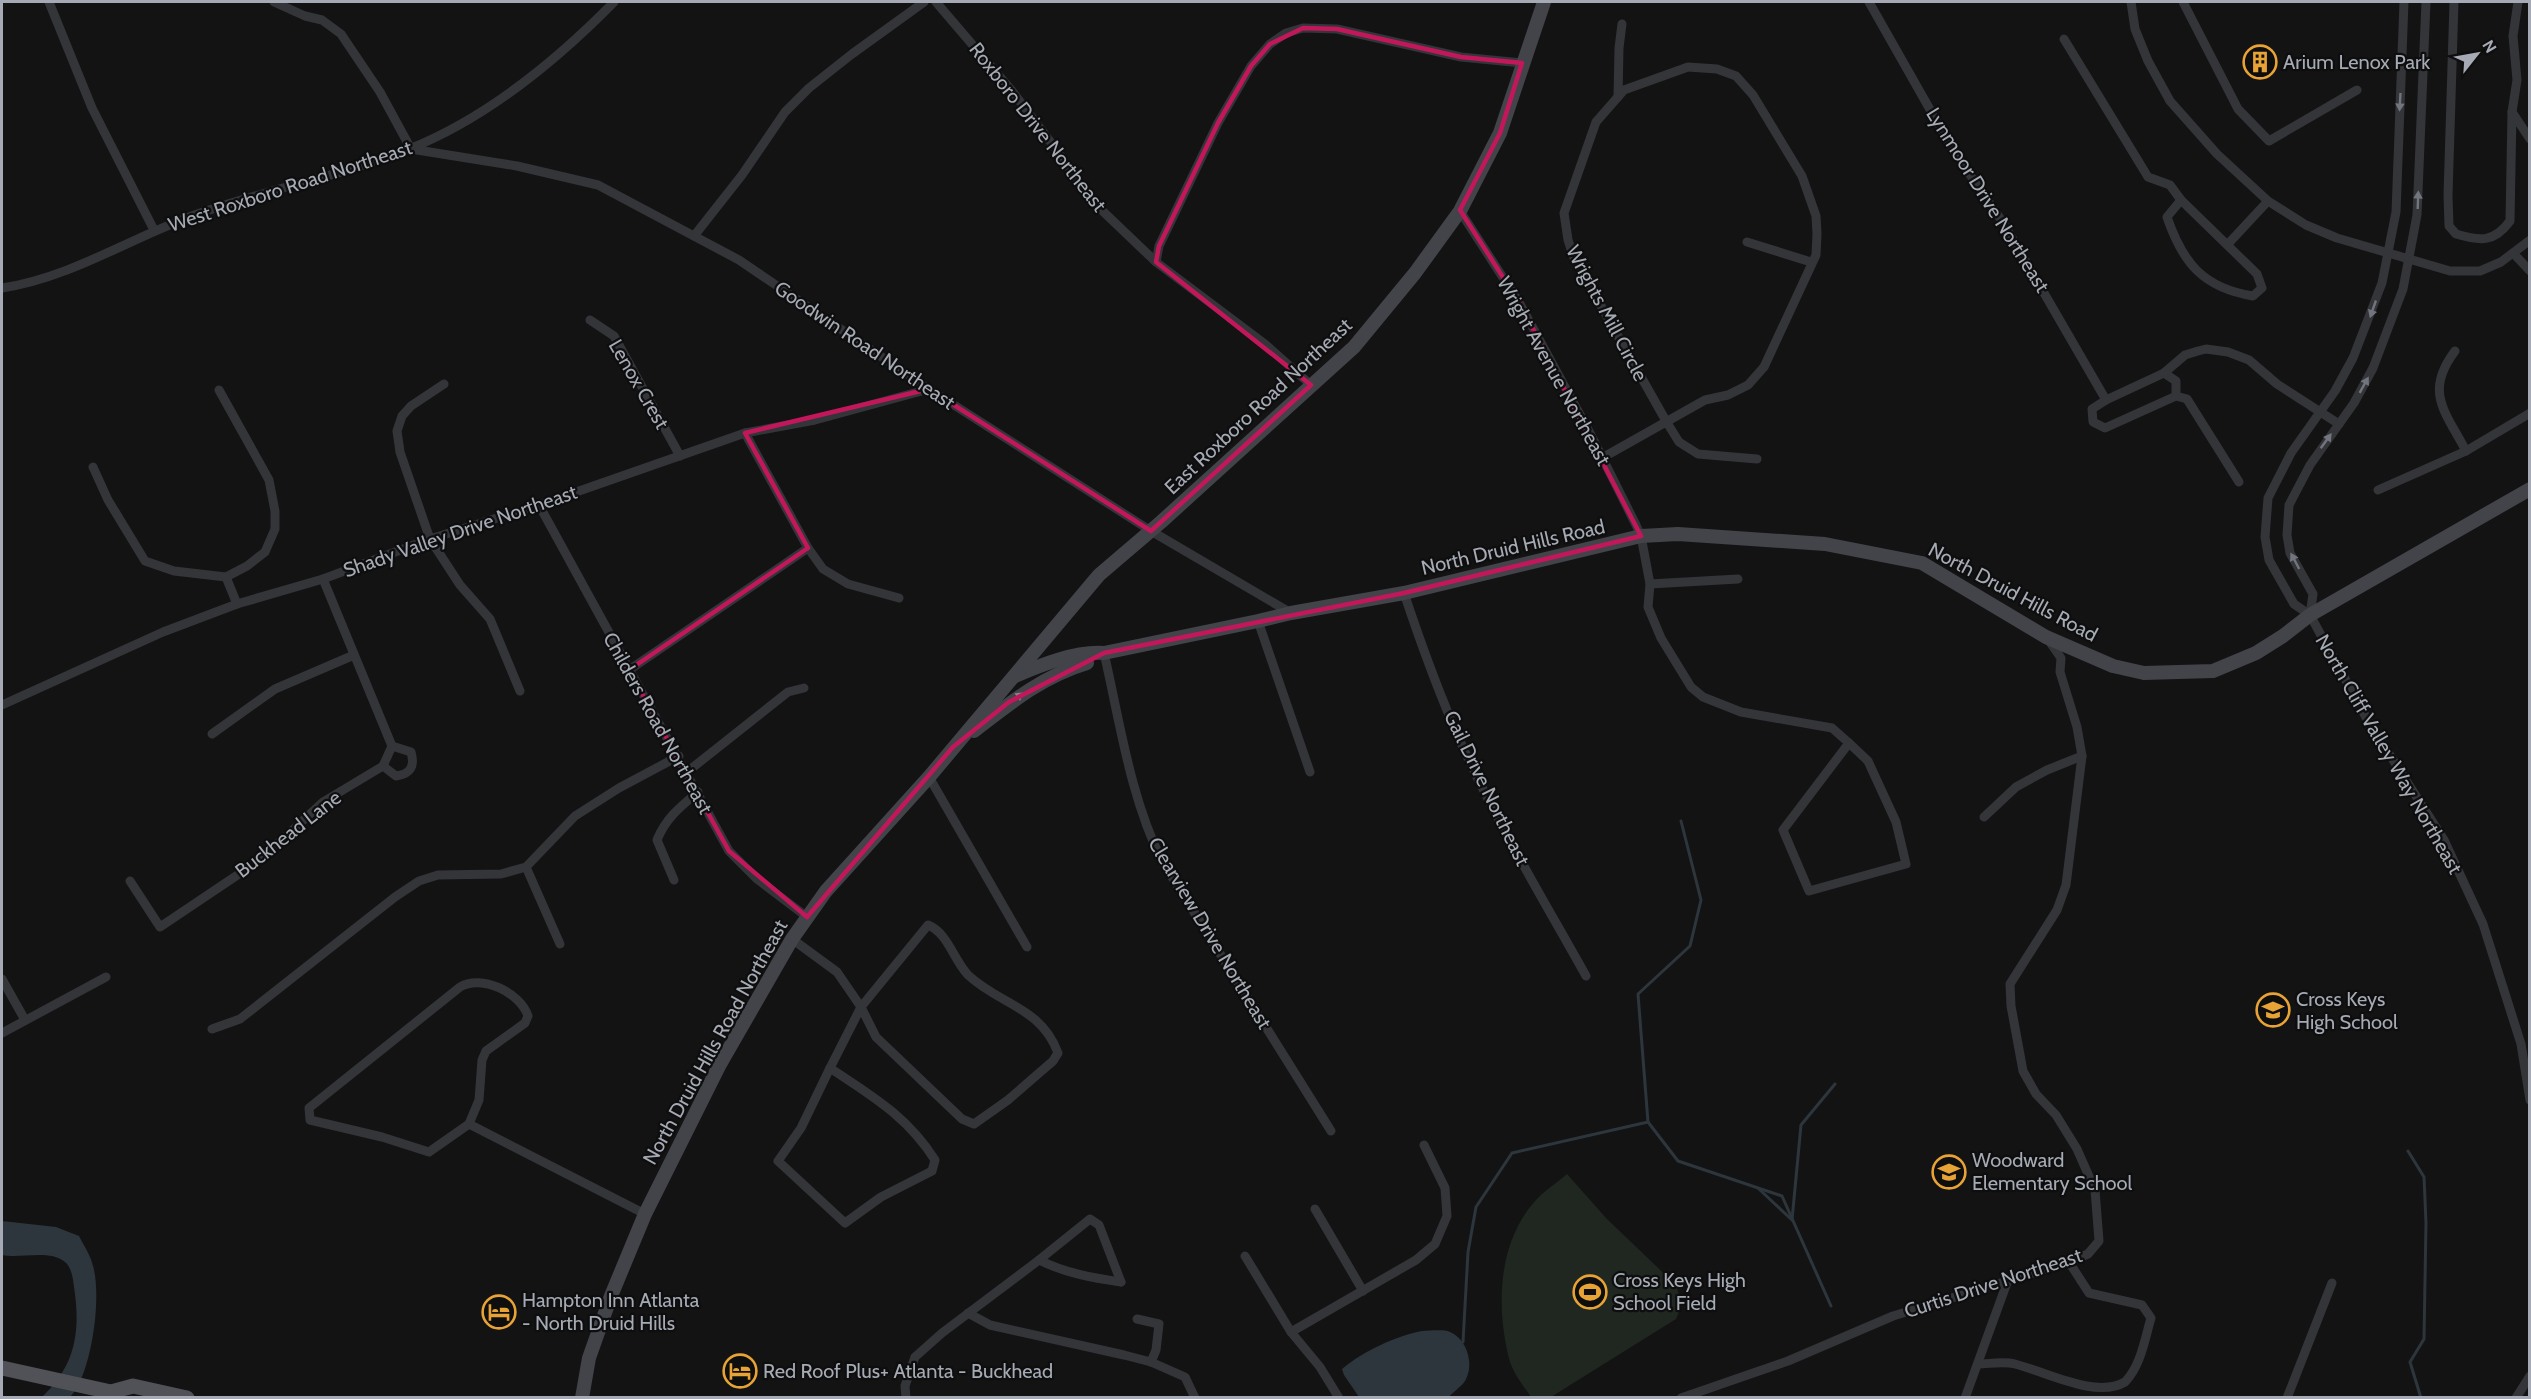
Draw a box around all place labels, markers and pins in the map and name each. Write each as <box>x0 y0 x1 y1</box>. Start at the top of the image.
building icon: Arium Lenox Park <box>2242 44 2278 80</box>
place label: Arium Lenox Park <box>2283 50 2430 74</box>
place label: Cross Keys High School <box>2296 987 2398 1034</box>
school or university icon: Cross Keys High School <box>2255 992 2291 1028</box>
place label: Woodward Elementary School <box>1972 1148 2133 1195</box>
school or university icon: Woodward Elementary School <box>1931 1154 1967 1190</box>
place label: Cross Keys High School Field <box>1613 1268 1746 1315</box>
sports icon: Cross Keys High School Field <box>1572 1274 1608 1310</box>
place label: Hampton Inn Atlanta - North Druid Hills <box>522 1288 700 1335</box>
hotel icon: Hampton Inn Atlanta - North Druid Hills <box>481 1294 517 1330</box>
hotel icon: Red Roof Plus+ Atlanta - Buckhead <box>722 1353 758 1389</box>
place label: Red Roof Plus+ Atlanta - Buckhead <box>763 1359 1053 1383</box>

